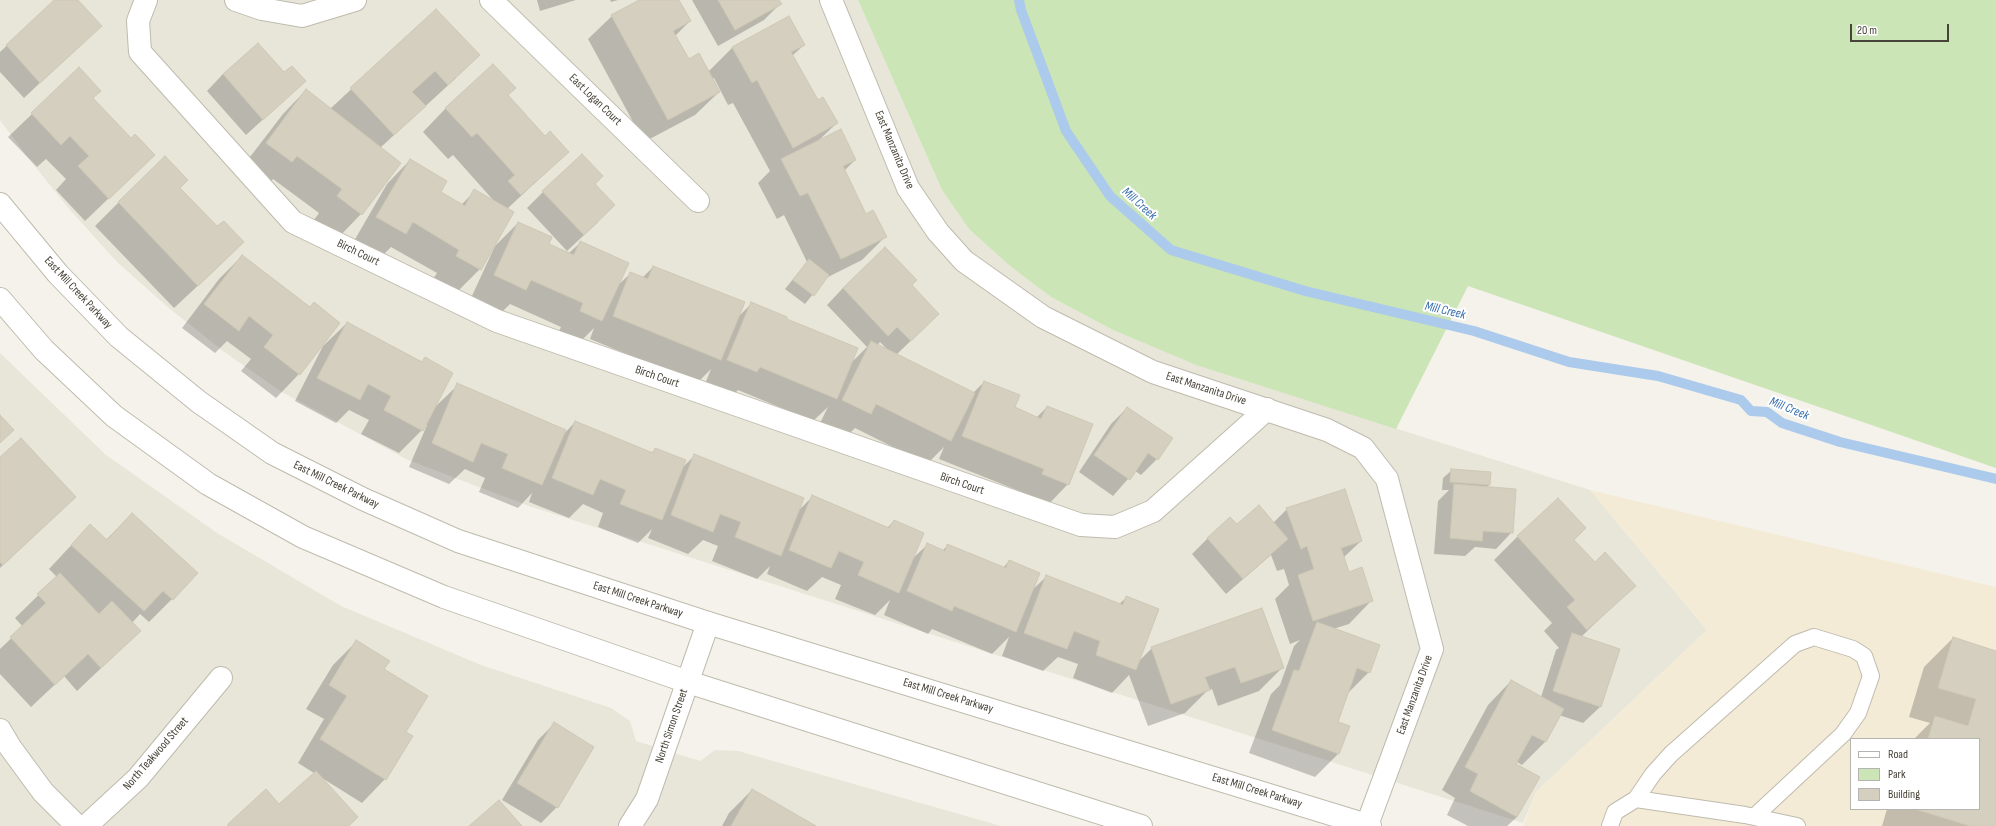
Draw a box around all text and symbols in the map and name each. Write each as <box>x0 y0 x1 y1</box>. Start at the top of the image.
scale bar <box>1852 16 1951 42</box>
text: 20 m <box>1857 23 1877 38</box>
street label: East Logan Court <box>566 71 624 129</box>
street label: East Manzanita Drive <box>871 109 917 191</box>
water label: Mill Creek <box>1118 184 1160 224</box>
street label: Birch Court <box>334 237 382 269</box>
street label: East Mill Creek Parkway <box>41 254 115 332</box>
water label: Mill Creek <box>1423 299 1467 323</box>
street label: Birch Court <box>633 363 681 391</box>
street label: East Manzanita Drive <box>1164 369 1248 409</box>
water label: Mill Creek <box>1767 394 1811 424</box>
street label: East Mill Creek Parkway <box>291 458 381 512</box>
street label: Birch Court <box>938 470 986 498</box>
street label: East Mill Creek Parkway <box>591 579 685 621</box>
street label: East Manzanita Drive <box>1394 653 1436 737</box>
street label: East Mill Creek Parkway <box>901 675 995 717</box>
street label: North Simon Street <box>653 687 691 765</box>
street label: North Teakwood Street <box>120 714 192 794</box>
legend <box>1850 738 1980 810</box>
text: Road <box>1888 747 1908 762</box>
text: Park <box>1888 767 1906 782</box>
street label: East Mill Creek Parkway <box>1210 770 1304 812</box>
text: Building <box>1888 787 1920 802</box>

